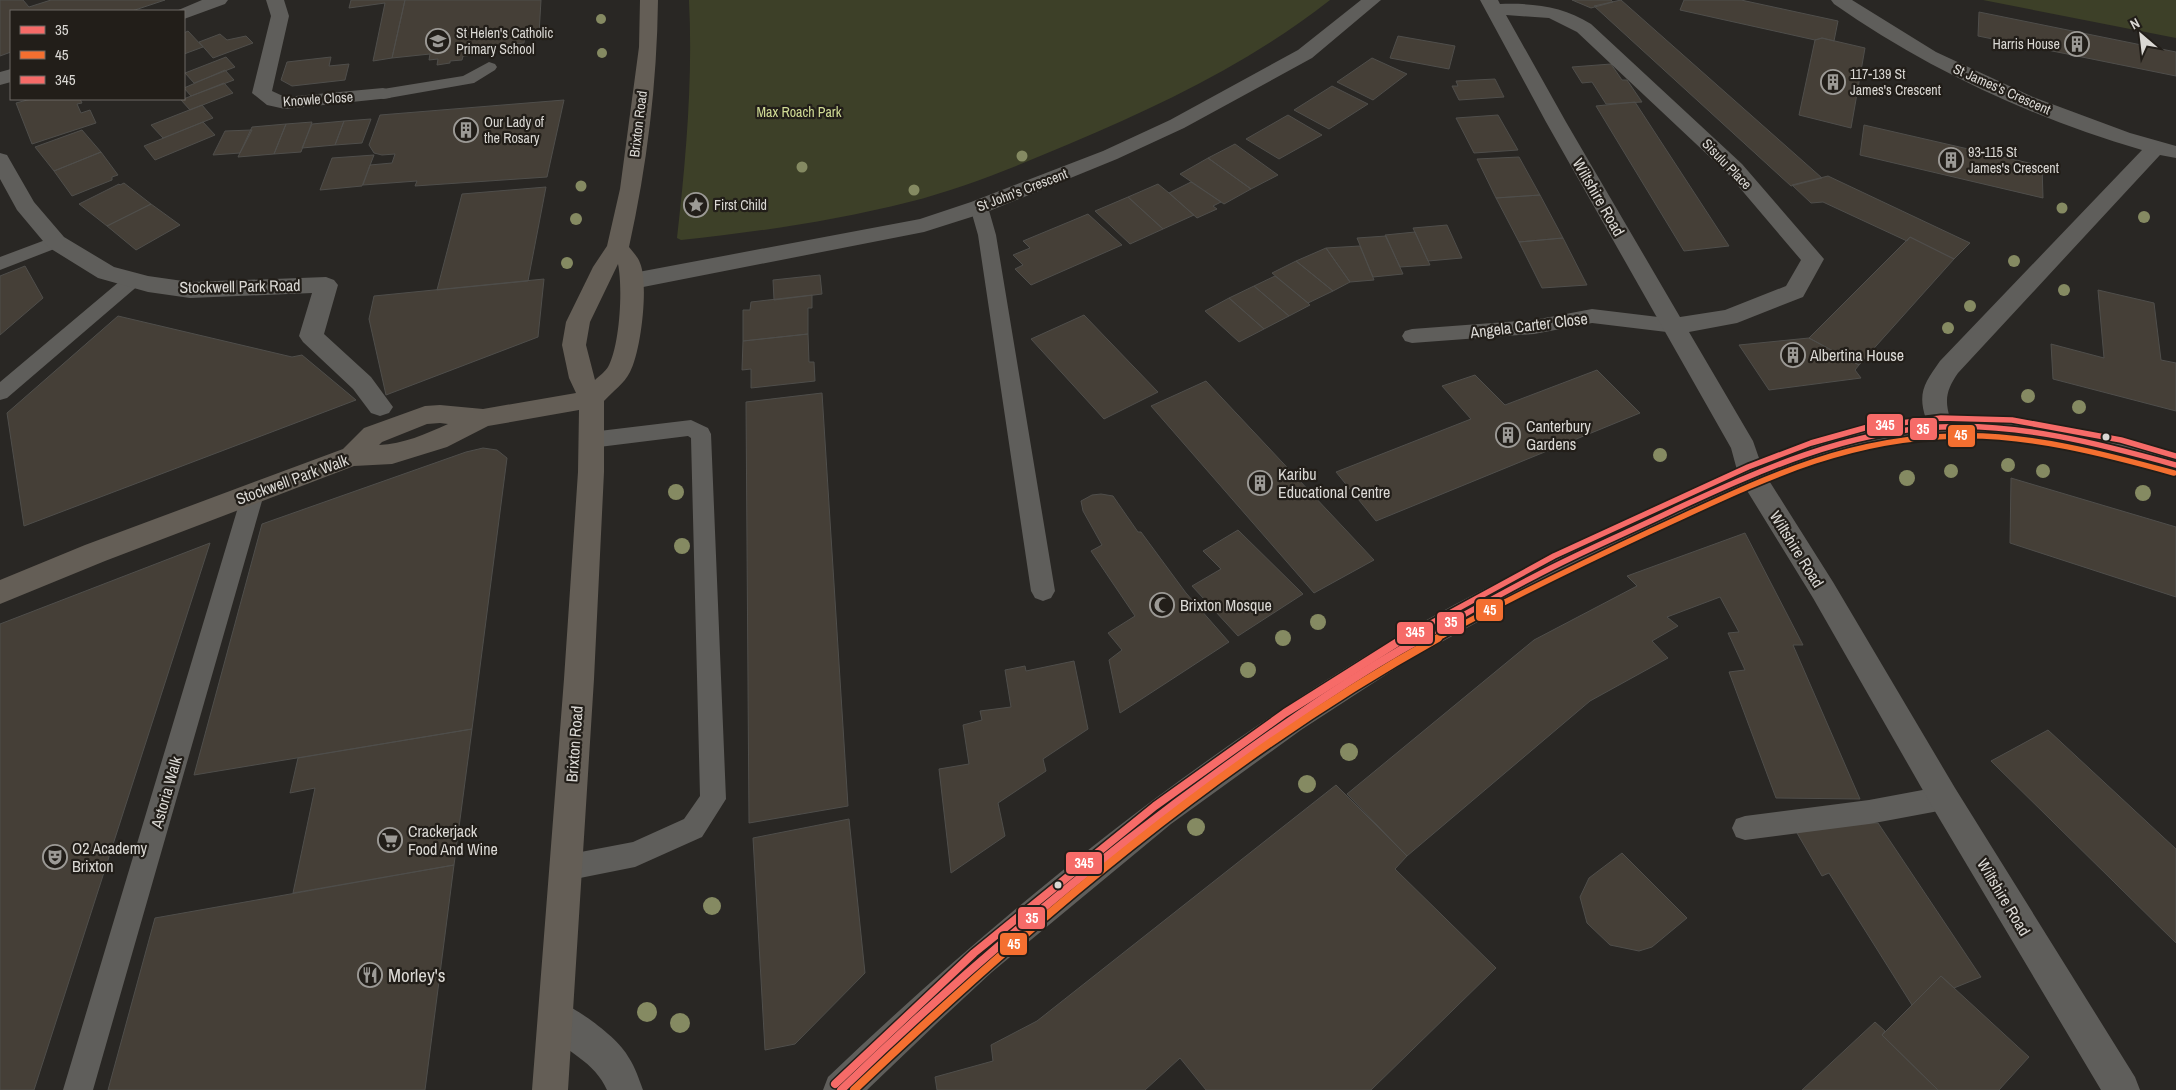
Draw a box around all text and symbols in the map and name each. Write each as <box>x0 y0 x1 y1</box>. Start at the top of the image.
legend <box>10 10 185 100</box>
north arrow <box>2116 10 2166 60</box>
text: N <box>2127 14 2143 33</box>
text: 35 <box>55 19 69 40</box>
place label: St Helen's Catholic Primary School <box>456 24 554 58</box>
school or university icon: St Helen's Catholic Primary School <box>425 28 451 54</box>
building icon: Harris House <box>2064 31 2090 57</box>
place label: Harris House <box>1992 35 2060 53</box>
text: 45 <box>55 44 69 65</box>
street label: St James's Crescent <box>1950 59 2054 119</box>
place label: 117-139 St James's Crescent <box>1850 65 1941 99</box>
text: 345 <box>55 69 76 90</box>
building icon: 117-139 St James's Crescent <box>1820 69 1846 95</box>
street label: Knowle Close <box>282 88 354 110</box>
street label: Brixton Road <box>625 90 651 158</box>
park label: Max Roach Park <box>757 103 842 121</box>
place label: Our Lady of the Rosary <box>484 113 545 147</box>
building icon: Our Lady of the Rosary <box>453 117 479 143</box>
street label: Sisulu Place <box>1698 135 1756 193</box>
place label: 93-115 St James's Crescent <box>1968 143 2059 177</box>
building icon: 93-115 St James's Crescent <box>1938 147 1964 173</box>
street label: Wiltshire Road <box>1568 154 1630 240</box>
street label: St John's Crescent <box>974 164 1070 216</box>
place icon: First Child <box>683 192 709 218</box>
place label: First Child <box>714 196 767 214</box>
street label: Stockwell Park Road <box>179 274 301 298</box>
street label: Angela Carter Close <box>1468 307 1589 343</box>
building icon: Albertina House <box>1780 342 1806 368</box>
place label: Albertina House <box>1809 344 1904 366</box>
line badge: 345 <box>1866 413 1904 437</box>
place label: Canterbury Gardens <box>1526 415 1591 455</box>
text: 345 <box>1875 416 1895 434</box>
line badge: 35 <box>1909 417 1938 441</box>
text: 35 <box>1917 420 1930 438</box>
building icon: Canterbury Gardens <box>1495 422 1521 448</box>
line badge: 45 <box>1947 424 1976 448</box>
text: 45 <box>1955 426 1968 444</box>
unlabelled marker <box>2101 432 2111 442</box>
street label: Stockwell Park Walk <box>233 448 352 510</box>
place label: Karibu Educational Centre <box>1278 463 1390 503</box>
building icon: Karibu Educational Centre <box>1247 470 1273 496</box>
street label: Wiltshire Road <box>1765 506 1829 592</box>
mosque icon: Brixton Mosque <box>1149 592 1175 618</box>
place label: Brixton Mosque <box>1180 594 1272 616</box>
line badge: 45 <box>1475 598 1504 622</box>
text: 45 <box>1484 601 1497 619</box>
line badge: 35 <box>1436 611 1465 635</box>
text: 35 <box>1445 613 1458 631</box>
line badge: 345 <box>1396 621 1434 645</box>
text: 345 <box>1405 623 1425 641</box>
street label: Brixton Road <box>560 705 588 783</box>
street label: Astoria Walk <box>145 753 187 832</box>
place label: Crackerjack Food And Wine <box>408 820 498 860</box>
supermarket icon: Crackerjack Food And Wine <box>377 827 403 853</box>
place label: O2 Academy Brixton <box>72 837 148 877</box>
theatre icon: O2 Academy Brixton <box>42 844 68 870</box>
line badge: 345 <box>1065 851 1103 875</box>
text: 345 <box>1074 854 1094 872</box>
street label: Wiltshire Road <box>1972 854 2036 940</box>
unlabelled marker <box>1053 880 1063 890</box>
line badge: 35 <box>1017 906 1046 930</box>
text: 35 <box>1026 909 1039 927</box>
line badge: 45 <box>999 932 1028 956</box>
text: 45 <box>1008 935 1021 953</box>
restaurant icon: Morley's <box>357 962 383 988</box>
place label: Morley's <box>388 962 446 988</box>

